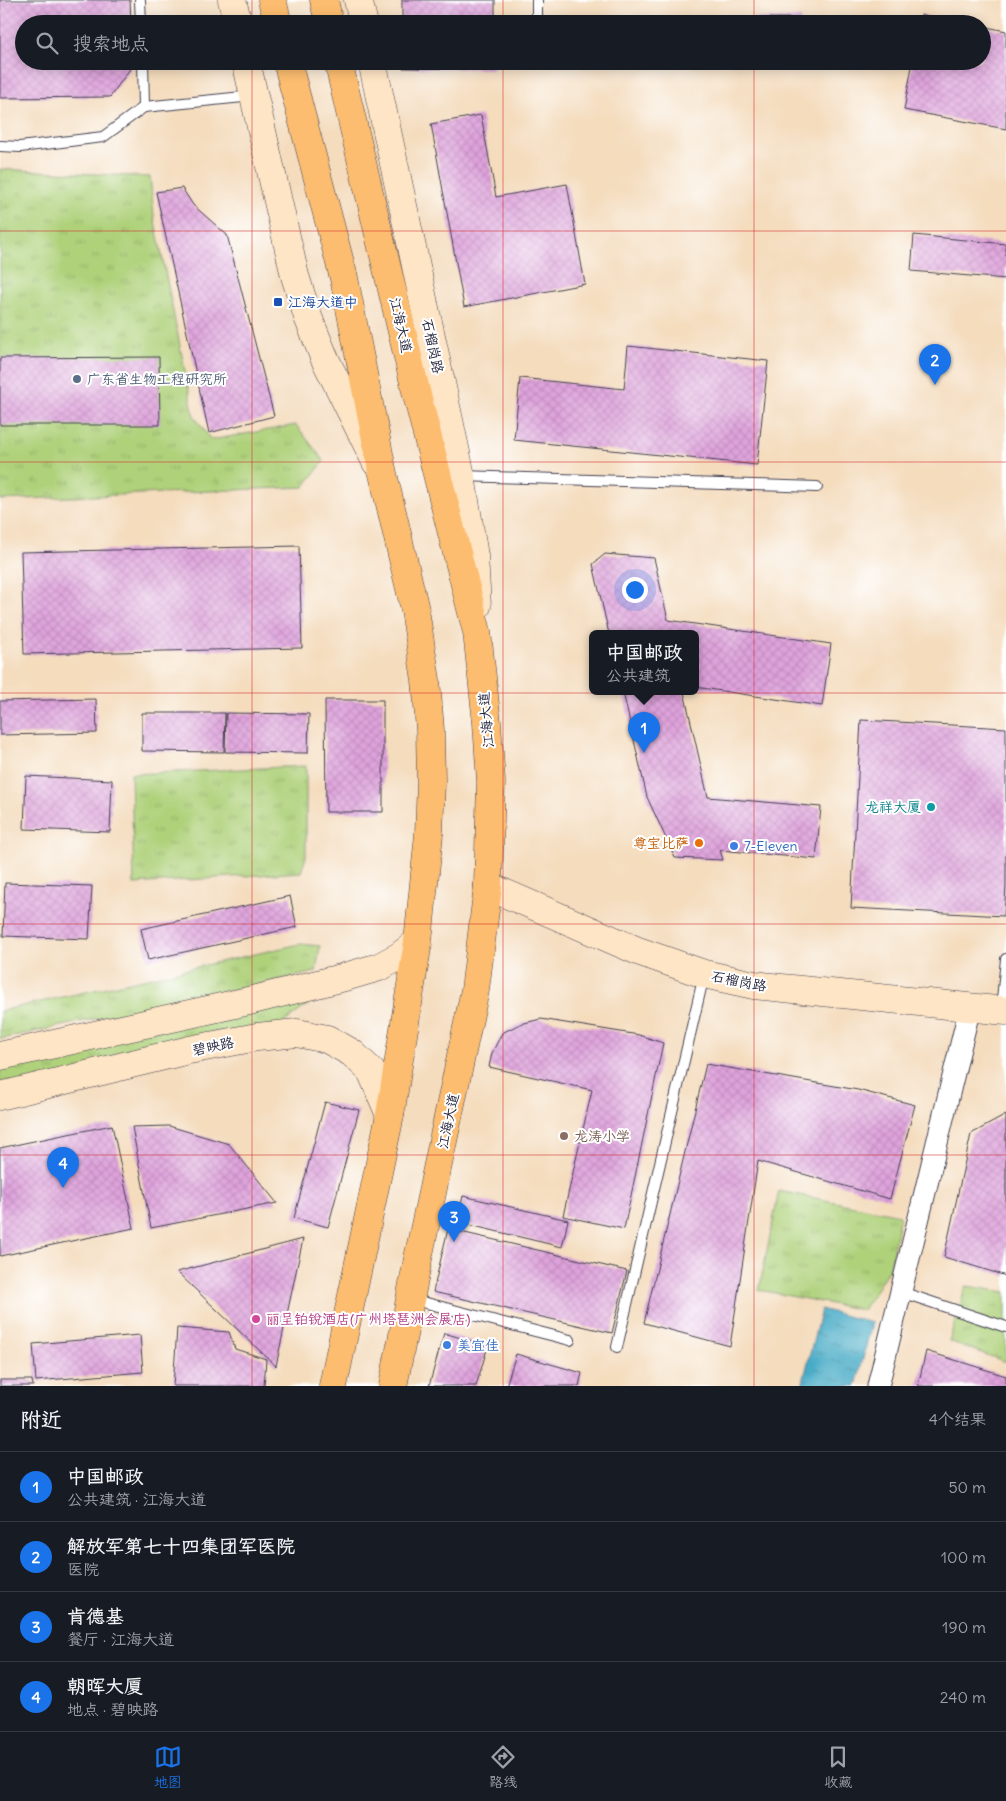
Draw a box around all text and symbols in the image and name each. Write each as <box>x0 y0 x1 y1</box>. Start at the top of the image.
search box <box>15 15 991 70</box>
icon: search <box>33 29 61 57</box>
text: 搜索地点 <box>73 31 149 55</box>
place label: 江海大道中 <box>288 293 358 311</box>
marker: 江海大道中 <box>272 296 284 308</box>
street label: 江海大道 <box>386 296 416 354</box>
street label: 石榴岗路 <box>418 317 448 375</box>
pin: 2 <box>919 344 951 385</box>
place label: 广东省生物工程研究所 <box>87 370 227 388</box>
marker: 广东省生物工程研究所 <box>71 373 83 385</box>
your location <box>622 577 648 603</box>
popup <box>589 630 699 695</box>
text: 中国邮政 <box>606 640 682 664</box>
text: 公共建筑 <box>606 665 670 685</box>
street label: 江海大道 <box>475 691 497 749</box>
pin: 1 <box>628 712 660 753</box>
place label: 龙祥大厦 <box>865 798 921 816</box>
marker: 龙祥大厦 <box>925 801 937 813</box>
place label: 尊宝比萨 <box>633 834 689 852</box>
marker: 尊宝比萨 <box>693 837 705 849</box>
place label: 7-Eleven <box>744 837 798 855</box>
marker: 7-Eleven <box>728 840 740 852</box>
street label: 石榴岗路 <box>710 967 768 995</box>
street label: 碧映路 <box>191 1033 235 1059</box>
street label: 江海大道 <box>433 1092 463 1150</box>
place label: 龙涛小学 <box>574 1127 630 1145</box>
marker: 龙涛小学 <box>558 1130 570 1142</box>
pin: 4 <box>47 1147 79 1188</box>
pin: 3 <box>438 1201 470 1242</box>
place label: 丽呈铂锐酒店(广州塔琶洲会展店) <box>266 1310 470 1328</box>
marker: 丽呈铂锐酒店(广州塔琶洲会展店) <box>250 1313 262 1325</box>
place label: 美宜佳 <box>457 1336 499 1354</box>
marker: 美宜佳 <box>441 1339 453 1351</box>
text: 附近 <box>20 1406 62 1433</box>
text: 4个结果 <box>929 1409 986 1429</box>
text: 中国邮政 <box>67 1464 143 1488</box>
text: 1 <box>33 1477 39 1497</box>
text: 50 m <box>948 1477 986 1497</box>
text: 公共建筑 · 江海大道 <box>67 1489 206 1509</box>
text: 解放军第七十四集团军医院 <box>67 1534 295 1558</box>
text: 2 <box>32 1547 40 1567</box>
text: 100 m <box>941 1547 986 1567</box>
text: 医院 <box>67 1559 99 1579</box>
text: 肯德基 <box>67 1604 124 1628</box>
text: 3 <box>31 1617 41 1637</box>
text: 190 m <box>942 1617 986 1637</box>
text: 餐厅 · 江海大道 <box>67 1629 174 1649</box>
text: 朝晖大厦 <box>67 1674 143 1698</box>
text: 4 <box>31 1687 41 1707</box>
text: 240 m <box>940 1687 986 1707</box>
text: 地点 · 碧映路 <box>67 1699 158 1719</box>
tab: 地图 <box>154 1743 182 1791</box>
tab: 路线 <box>489 1743 517 1791</box>
tab: 收藏 <box>824 1743 852 1791</box>

